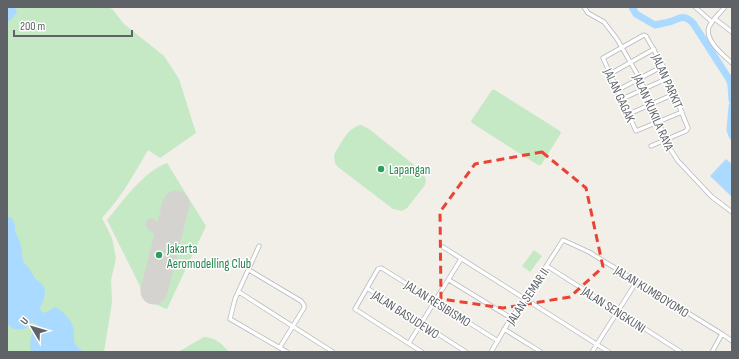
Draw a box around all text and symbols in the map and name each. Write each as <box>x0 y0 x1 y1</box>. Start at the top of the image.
scale bar <box>14 12 132 38</box>
text: 200 m <box>20 19 46 34</box>
street label: JALAN PARKIT <box>648 51 686 111</box>
street label: JALAN GAGAK <box>599 65 639 125</box>
street label: JALAN KUKILA RAYA <box>629 71 677 154</box>
place label: Lapangan <box>389 162 430 178</box>
marker: Lapangan <box>376 164 386 174</box>
place label: Jakarta Aeromodelling Club <box>166 241 251 272</box>
marker: Jakarta Aeromodelling Club <box>154 250 164 260</box>
street label: JALAN KUMBOYOMO <box>610 262 692 321</box>
street label: JALAN SEMAR II <box>502 265 553 329</box>
street label: JALAN RESIBISMO <box>401 277 474 331</box>
street label: JALAN SENGKUNI <box>578 283 648 336</box>
street label: JALAN BASUDEWO <box>368 287 442 343</box>
north arrow <box>12 307 52 347</box>
text: U <box>18 315 32 327</box>

